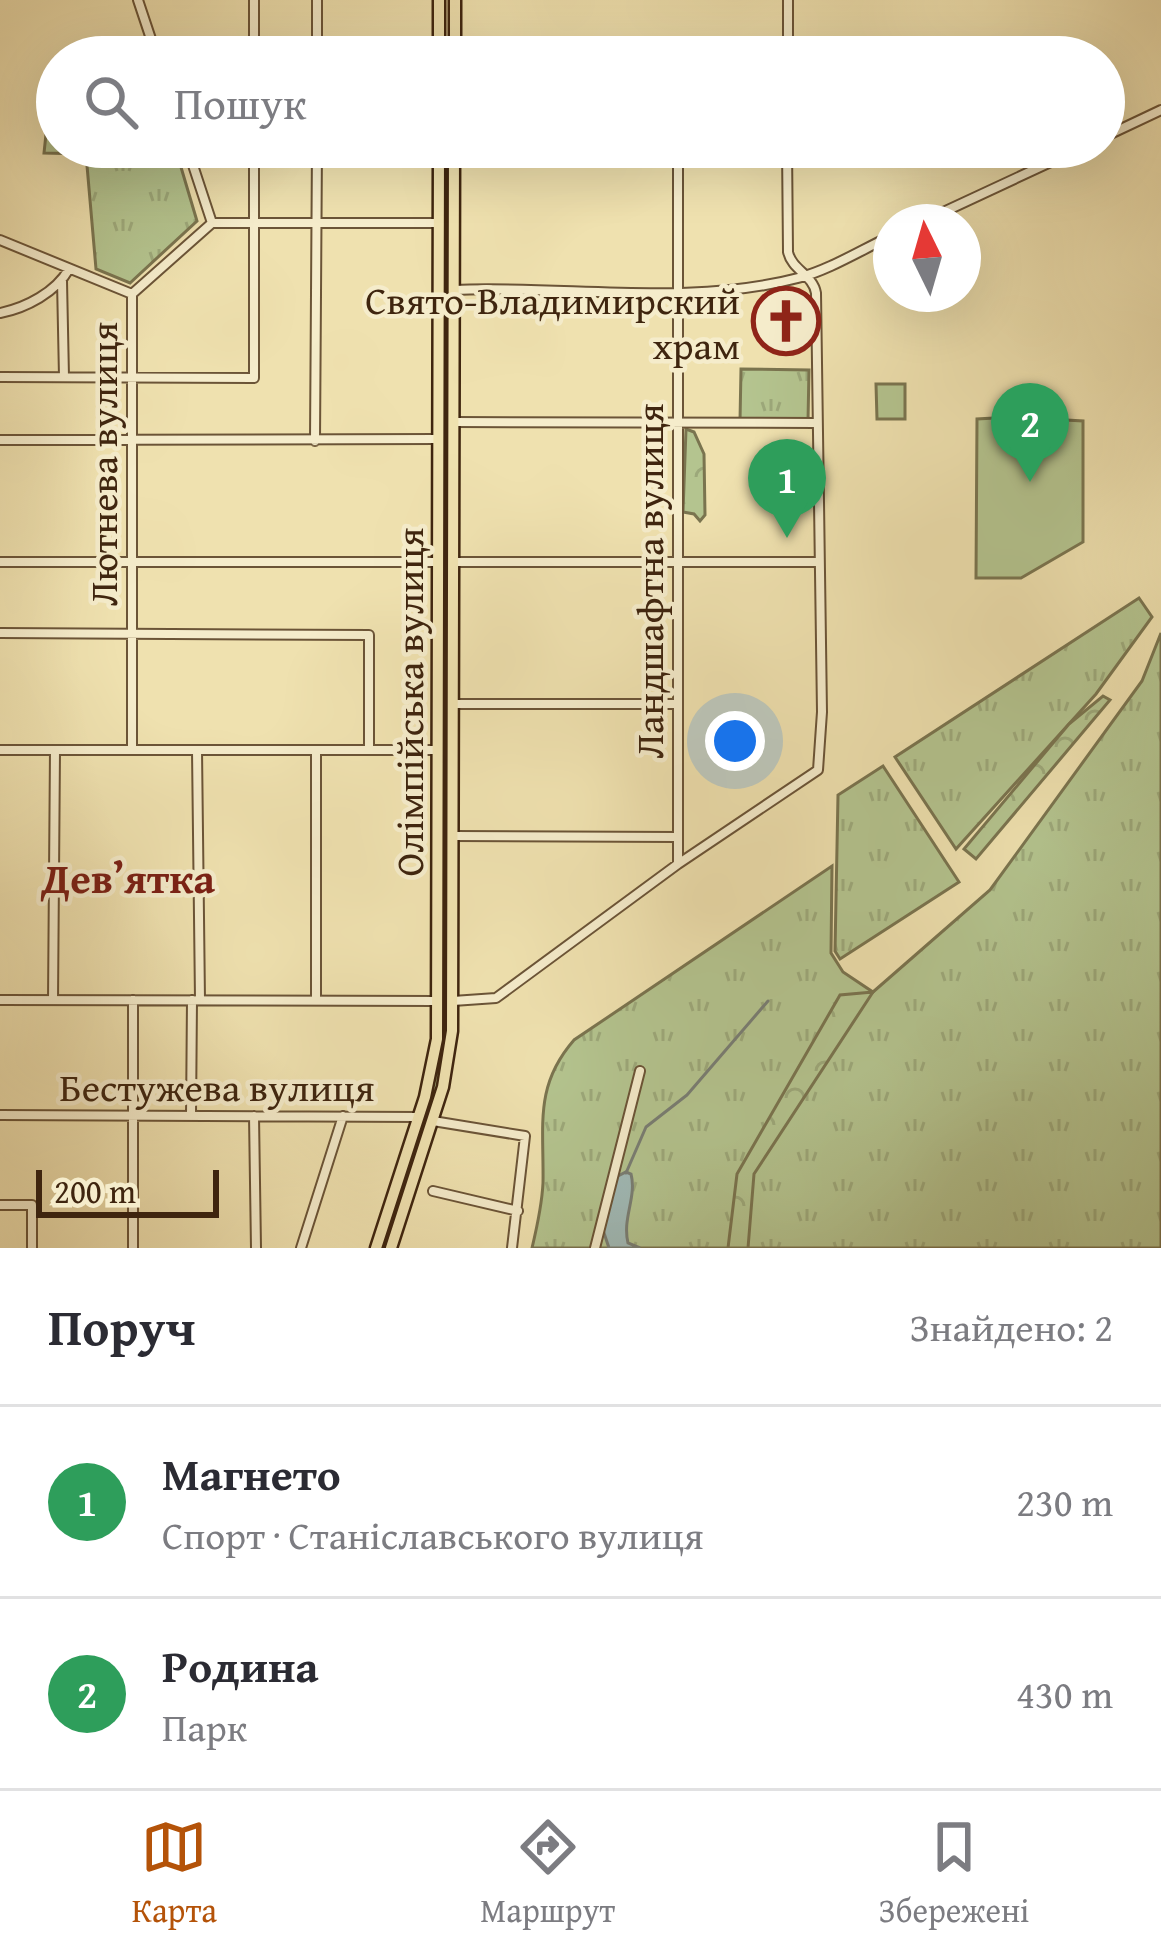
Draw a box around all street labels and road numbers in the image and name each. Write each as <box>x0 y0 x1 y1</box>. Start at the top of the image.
street label: Лютнева вулиця <box>74 322 131 606</box>
street label: Ландшафтна вулиця <box>620 403 677 759</box>
street label: Олімпійська вулиця <box>380 528 437 876</box>
street label: Бестужева вулиця <box>60 1058 374 1115</box>

